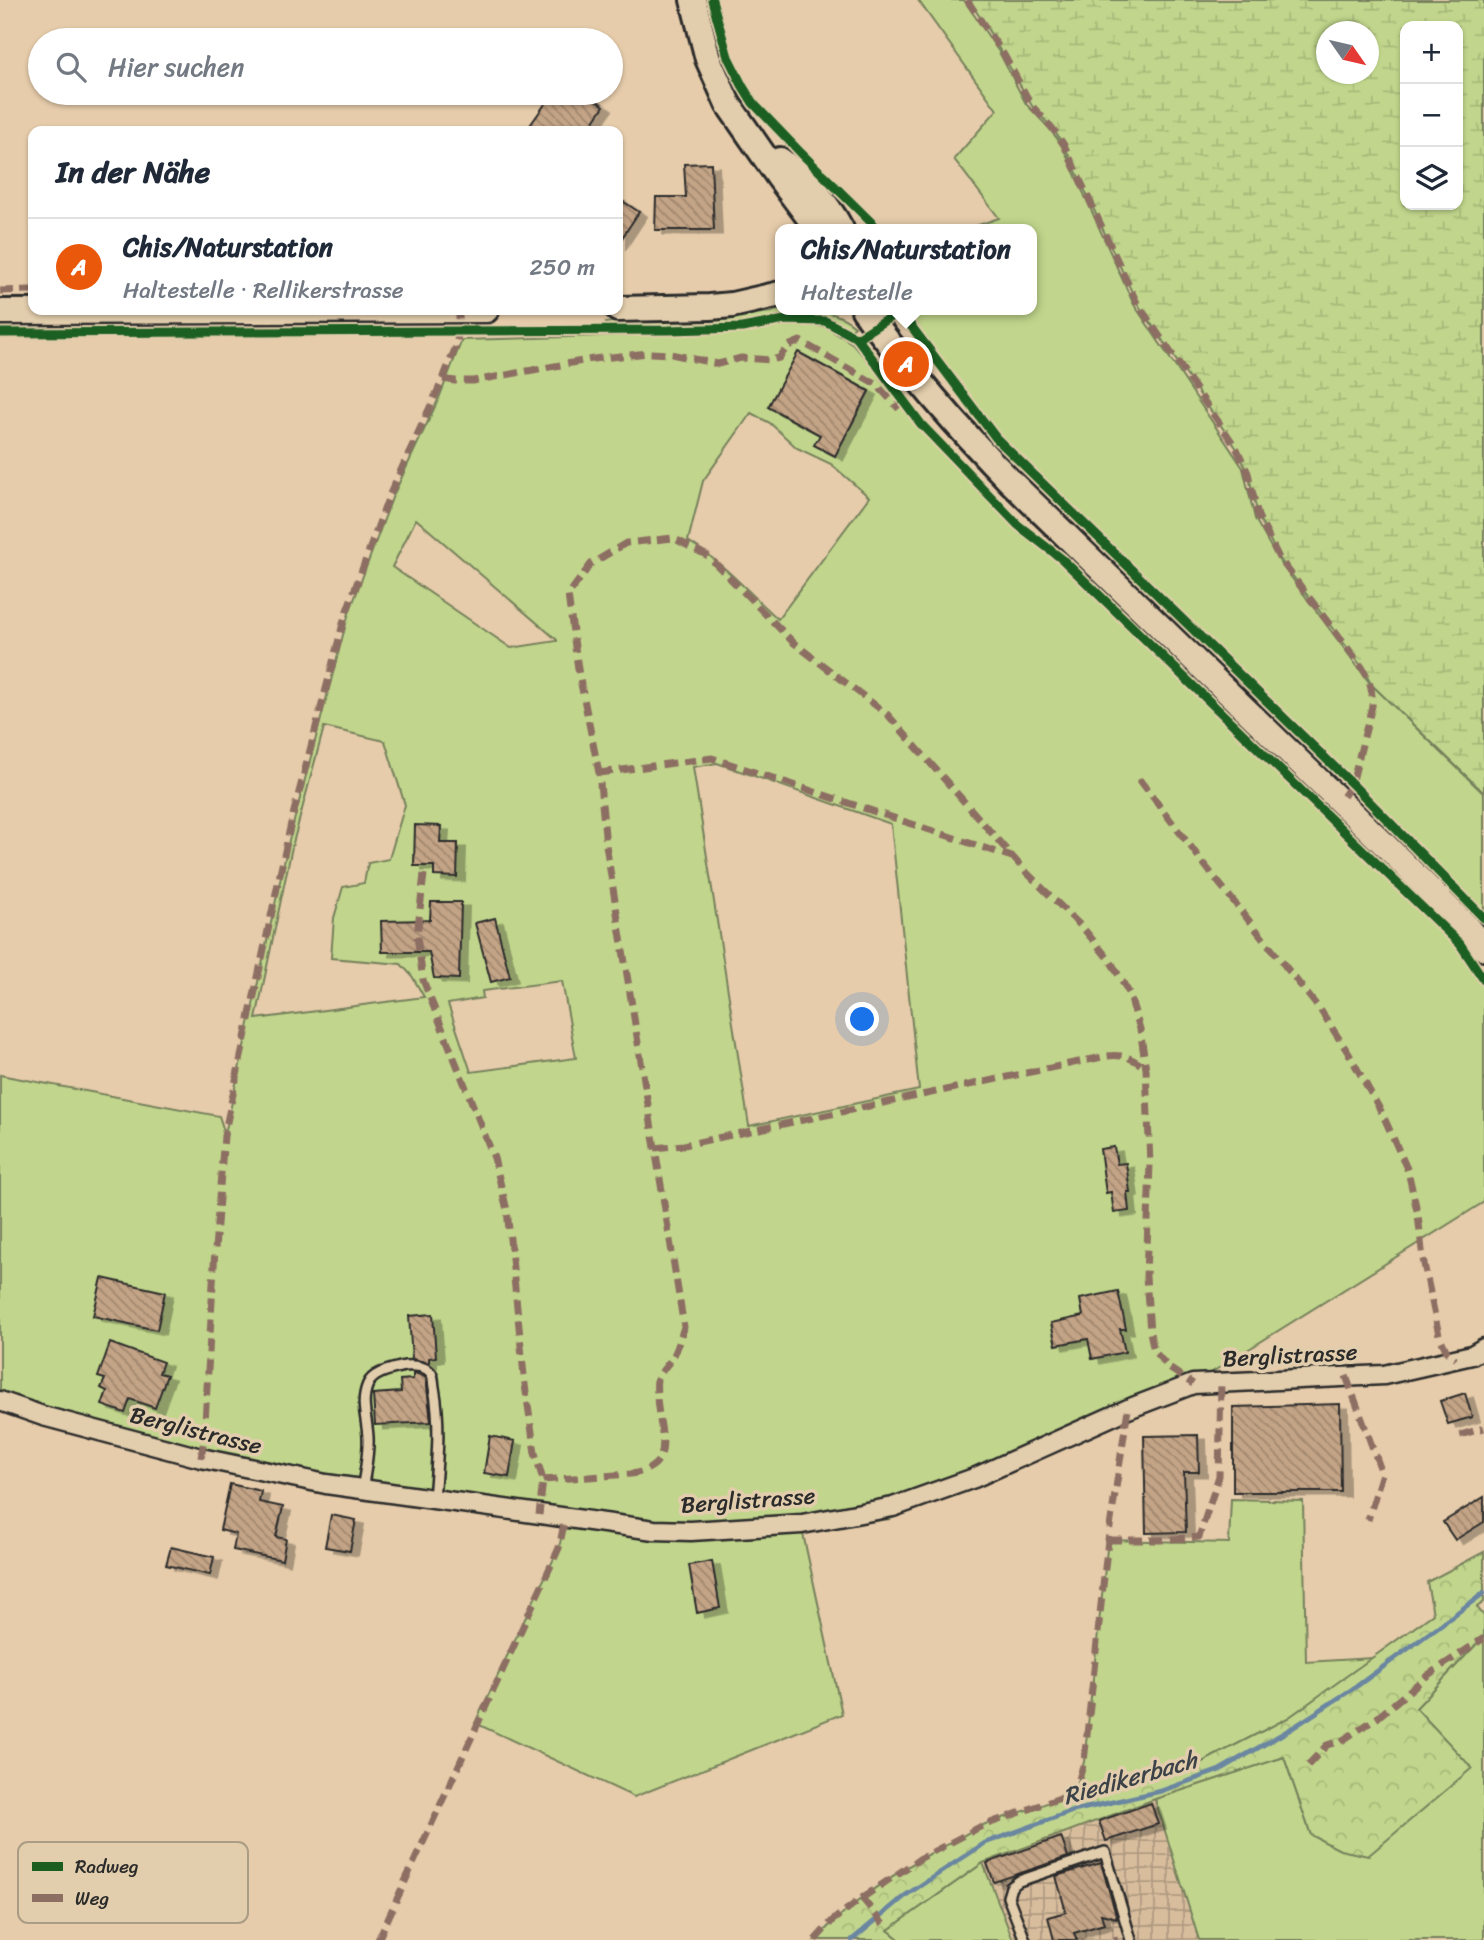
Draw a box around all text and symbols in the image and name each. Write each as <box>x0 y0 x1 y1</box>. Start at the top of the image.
north arrow <box>1316 21 1379 84</box>
map controls <box>1400 21 1463 210</box>
button: + <box>1400 21 1463 84</box>
search box <box>28 28 623 105</box>
text: Hier suchen <box>108 44 244 90</box>
icon: search <box>52 48 90 86</box>
button: − <box>1400 84 1463 147</box>
text: In der Nähe <box>56 145 210 199</box>
button: layers <box>1400 147 1463 210</box>
text: Chis/Naturstation <box>123 224 333 270</box>
popup <box>775 224 1037 315</box>
text: Chis/Naturstation <box>801 226 1011 272</box>
text: A <box>71 247 87 288</box>
text: 250 m <box>529 247 595 288</box>
text: Haltestelle · Rellikerstrasse <box>123 270 404 311</box>
text: Haltestelle <box>801 272 913 313</box>
pin: A <box>883 338 929 390</box>
your location <box>845 1002 879 1036</box>
street label: Berglistrasse <box>1222 1331 1359 1380</box>
street label: Berglistrasse <box>125 1394 266 1467</box>
street label: Berglistrasse <box>679 1475 817 1526</box>
water label: Riedikerbach <box>1058 1738 1204 1817</box>
legend <box>18 1842 248 1923</box>
text: Radweg <box>75 1850 139 1883</box>
text: Weg <box>75 1882 109 1915</box>

